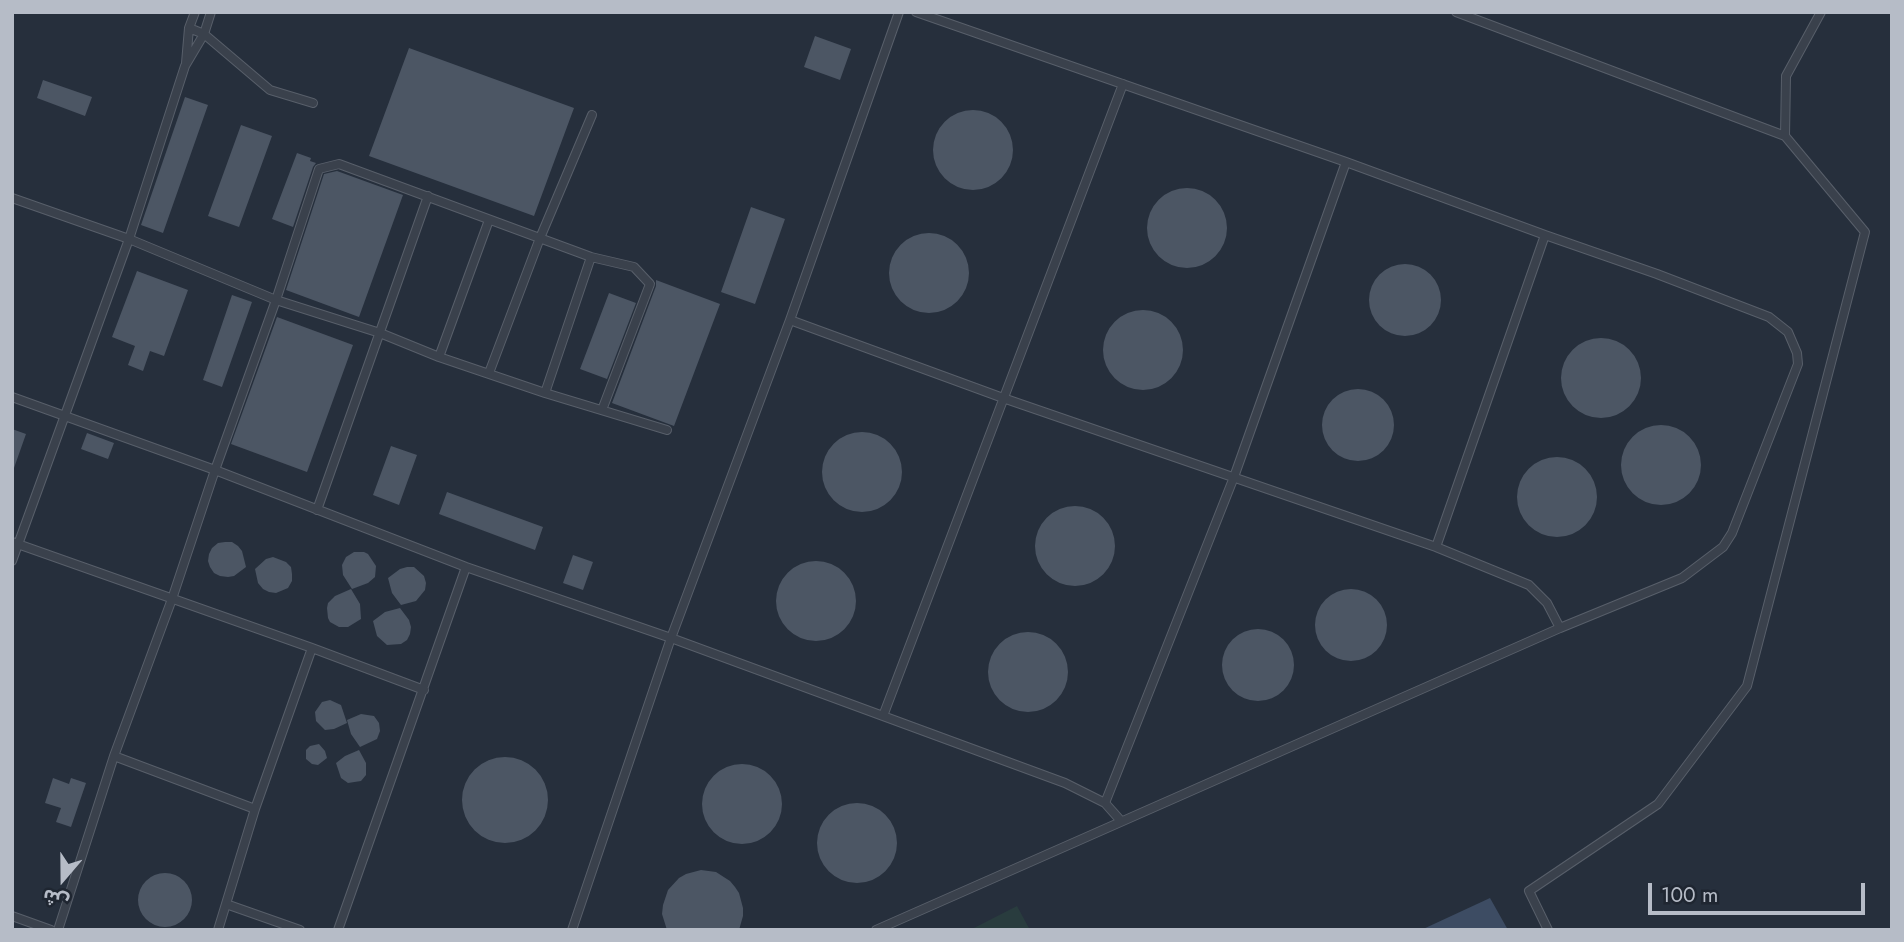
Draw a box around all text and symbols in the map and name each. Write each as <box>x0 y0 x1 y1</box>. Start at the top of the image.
north arrow <box>28 844 98 914</box>
scale bar <box>1652 869 1869 913</box>
text: 100 m <box>1661 880 1718 910</box>
text: ش <box>39 882 72 916</box>

